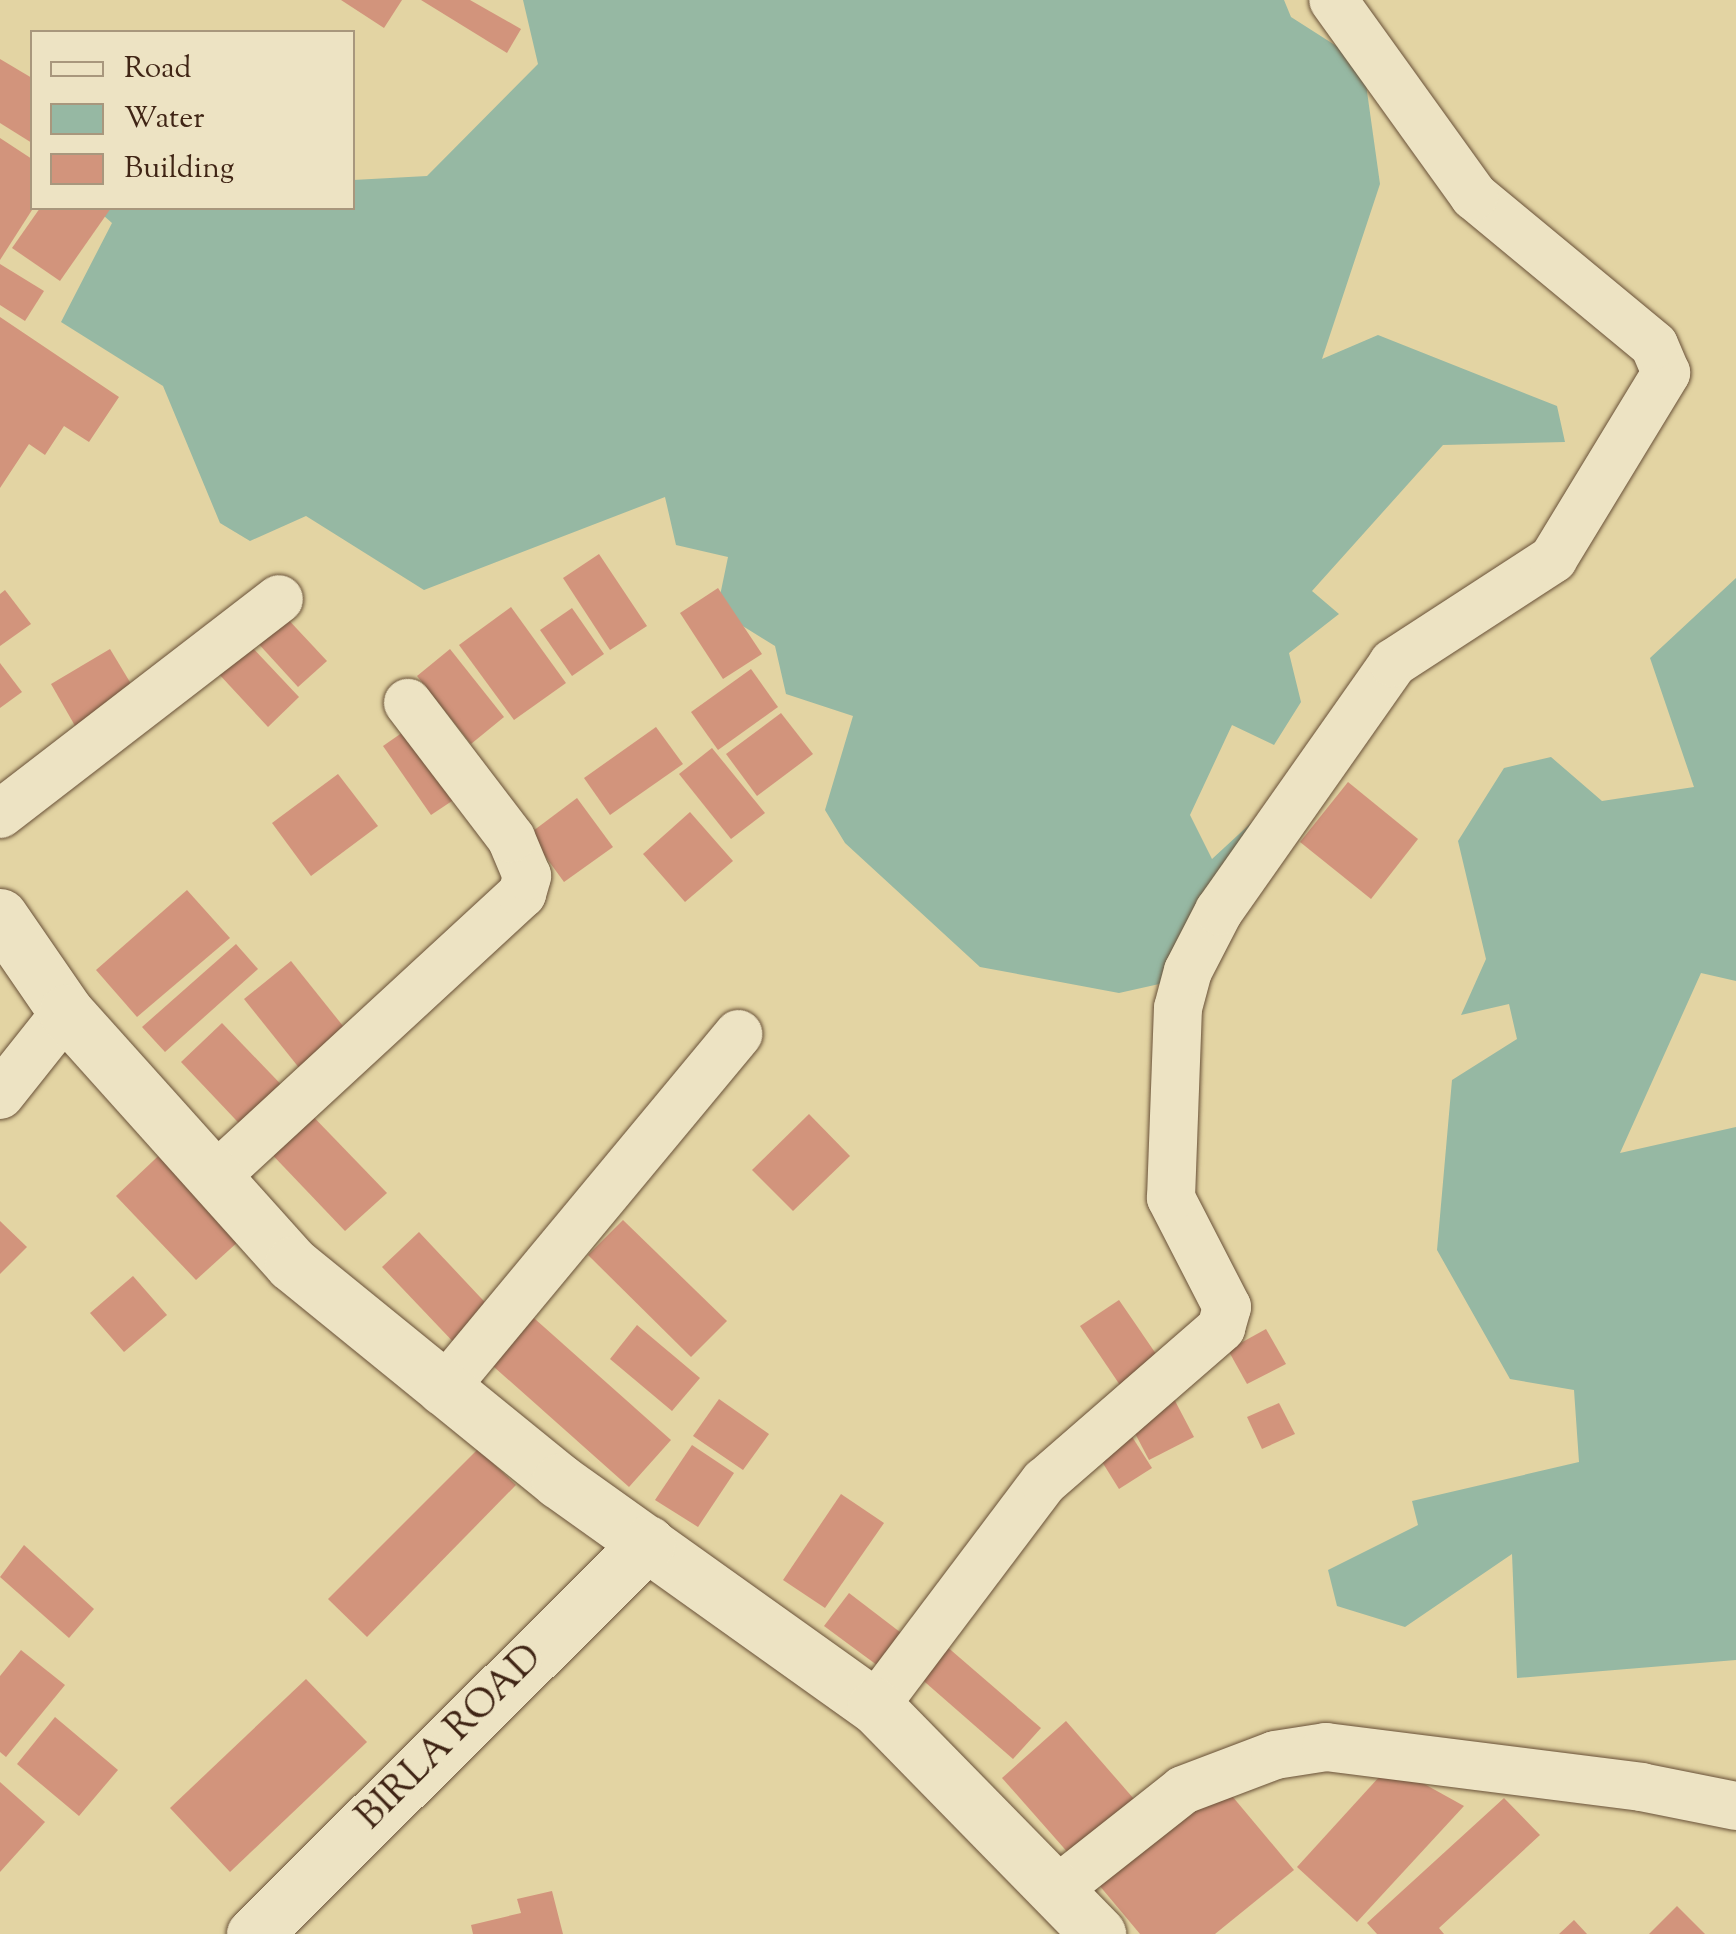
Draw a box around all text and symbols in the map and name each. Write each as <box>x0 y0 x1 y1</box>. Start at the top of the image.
legend <box>30 30 355 210</box>
text: Road <box>124 48 191 91</box>
text: Water <box>124 98 205 141</box>
text: Building <box>124 148 234 191</box>
street label: BIRLA ROAD <box>349 1637 553 1841</box>

